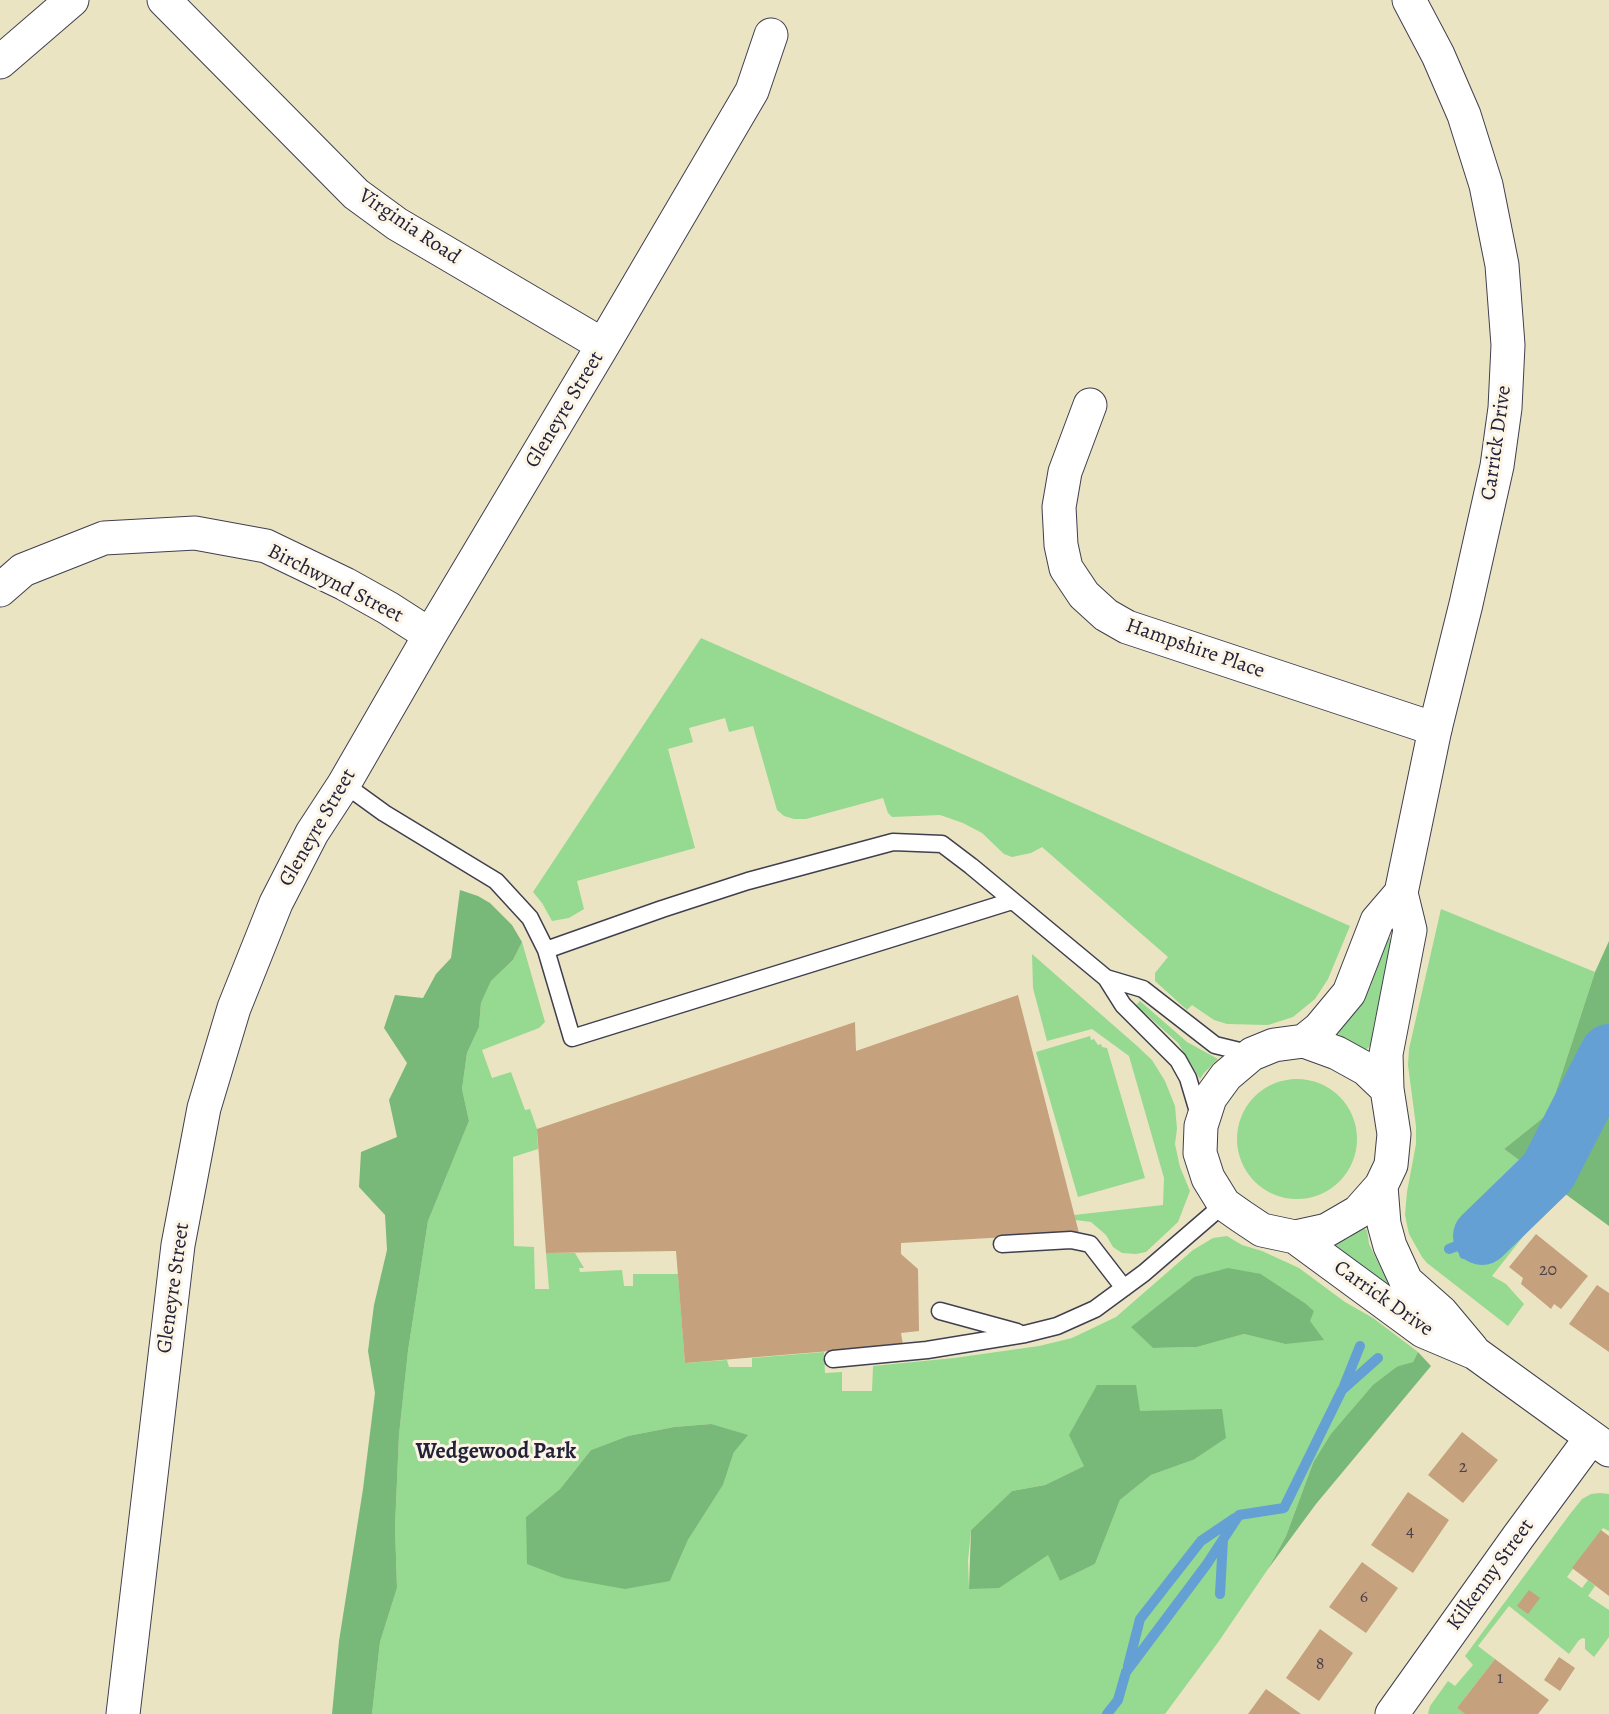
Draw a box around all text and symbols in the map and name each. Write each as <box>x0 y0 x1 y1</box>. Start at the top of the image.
street label: Virginia Road <box>353 184 465 270</box>
street label: Gleneyre Street <box>520 347 610 473</box>
street label: Carrick Drive <box>1476 384 1518 502</box>
street label: Birchwynd Street <box>263 539 407 629</box>
street label: Hampshire Place <box>1122 613 1268 685</box>
street label: Gleneyre Street <box>274 765 362 891</box>
street label: Gleneyre Street <box>152 1221 196 1355</box>
street label: Carrick Drive <box>1328 1256 1438 1342</box>
house number: 20 <box>1539 1260 1557 1282</box>
district label: Wedgewood Park <box>416 1440 576 1466</box>
house number: 2 <box>1459 1457 1467 1479</box>
street label: Kilkenny Street <box>1442 1514 1540 1636</box>
house number: 4 <box>1406 1521 1414 1543</box>
house number: 6 <box>1360 1587 1368 1609</box>
house number: 8 <box>1316 1654 1324 1676</box>
house number: 1 <box>1497 1668 1503 1690</box>

